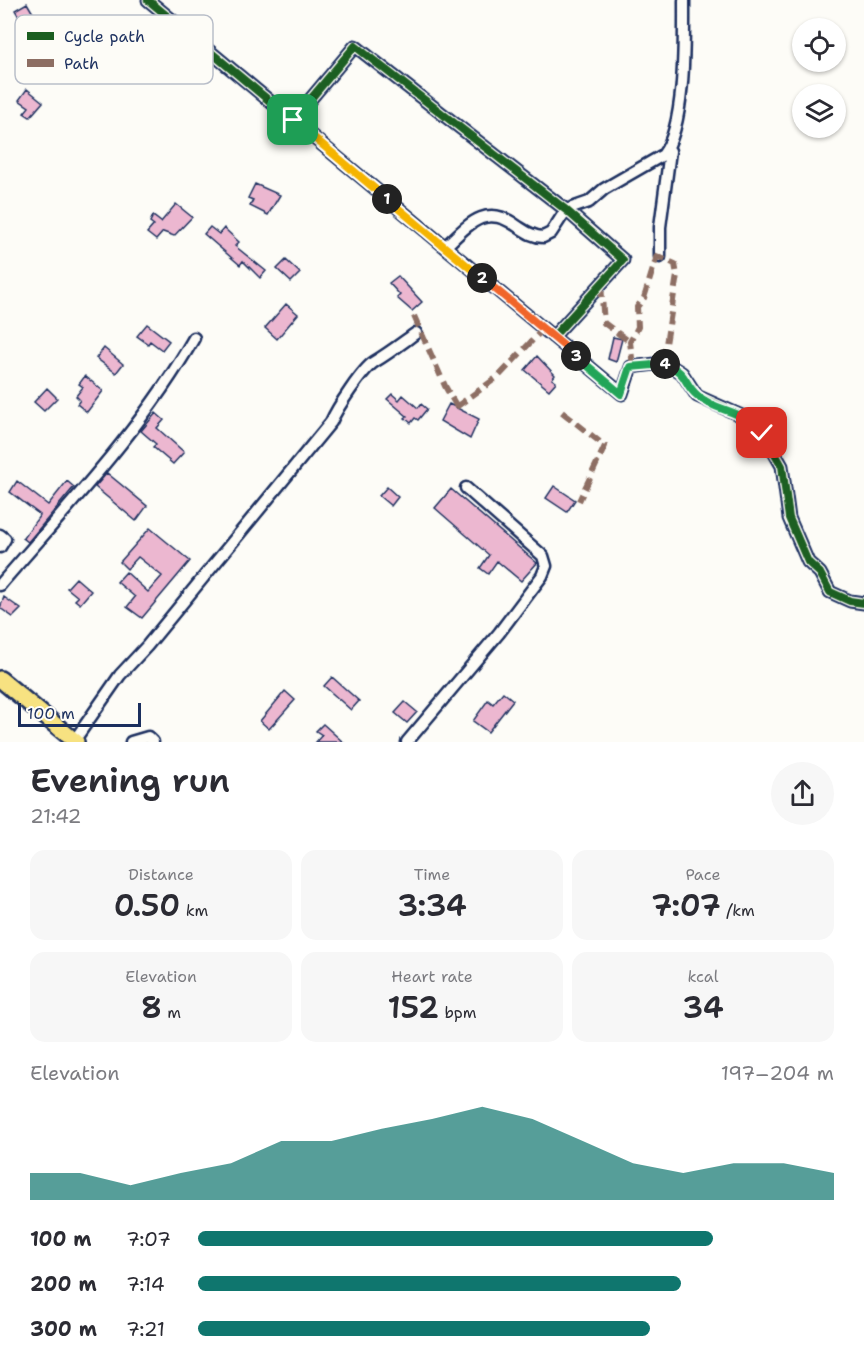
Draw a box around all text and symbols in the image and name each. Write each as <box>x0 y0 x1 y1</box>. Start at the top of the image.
legend <box>15 15 213 84</box>
map controls <box>792 18 846 138</box>
button: locate <box>792 18 846 72</box>
text: Cycle path <box>64 26 145 47</box>
text: Path <box>64 53 99 74</box>
button: layers <box>792 84 846 138</box>
pin <box>267 94 318 145</box>
icon: arrive <box>276 103 309 136</box>
pin: 1 <box>372 184 402 214</box>
text: 1 <box>383 188 391 209</box>
pin: 2 <box>467 263 497 293</box>
text: 2 <box>476 267 488 288</box>
pin: 3 <box>561 341 591 371</box>
text: 3 <box>570 345 582 366</box>
pin: 4 <box>650 349 680 379</box>
text: 4 <box>659 353 671 374</box>
pin <box>736 407 787 458</box>
icon: check <box>745 416 778 449</box>
scale bar <box>18 700 141 728</box>
text: 100 m <box>27 703 75 724</box>
text: Evening run <box>30 758 230 803</box>
button: share <box>771 762 834 825</box>
text: 21:42 <box>30 803 82 829</box>
text: Distance <box>128 864 194 885</box>
text: Time <box>414 864 450 885</box>
text: Pace <box>685 864 721 885</box>
text: 0.50 <box>114 885 180 926</box>
text: 3:34 <box>397 885 467 926</box>
text: 7:07 <box>651 885 721 926</box>
text: km <box>180 900 208 921</box>
text: /km <box>721 900 755 921</box>
text: Elevation <box>125 966 197 987</box>
text: Heart rate <box>391 966 473 987</box>
text: kcal <box>687 966 719 987</box>
text: 8 <box>141 987 162 1028</box>
text: 152 <box>387 987 439 1028</box>
text: 34 <box>682 987 724 1028</box>
text: m <box>162 1002 181 1023</box>
text: bpm <box>439 1002 477 1023</box>
text: Elevation <box>30 1060 120 1086</box>
text: 197–204 m <box>721 1060 834 1086</box>
text: 100 m <box>30 1226 92 1252</box>
text: 7:07 <box>126 1226 171 1252</box>
text: 200 m <box>30 1271 97 1297</box>
text: 7:14 <box>126 1271 165 1297</box>
text: 300 m <box>30 1316 97 1342</box>
text: 7:21 <box>126 1316 165 1342</box>

